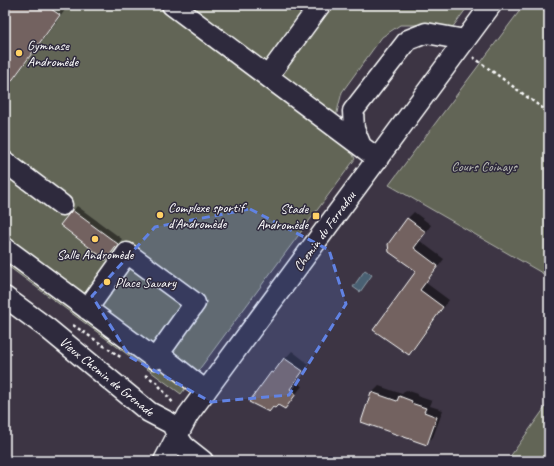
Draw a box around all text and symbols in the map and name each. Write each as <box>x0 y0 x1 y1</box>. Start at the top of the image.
place label: Gymnase Andromède <box>27 37 80 70</box>
marker: Gymnase Andromède <box>14 48 24 58</box>
park label: Cours Coinays <box>451 158 518 175</box>
street label: Chemin du Ferradou <box>290 187 360 275</box>
place label: Complexe sportif d'Andromède <box>168 199 248 232</box>
place label: Stade Andromède <box>257 200 309 233</box>
marker: Complexe sportif d'Andromède <box>155 210 165 220</box>
marker: Stade Andromède <box>311 211 321 221</box>
marker: Salle Andromède <box>90 234 100 244</box>
place label: Salle Andromède <box>57 246 135 263</box>
place label: Place Savary <box>115 274 177 291</box>
marker: Place Savary <box>102 277 112 287</box>
street label: Vieux Chemin de Grenade <box>56 333 159 421</box>

